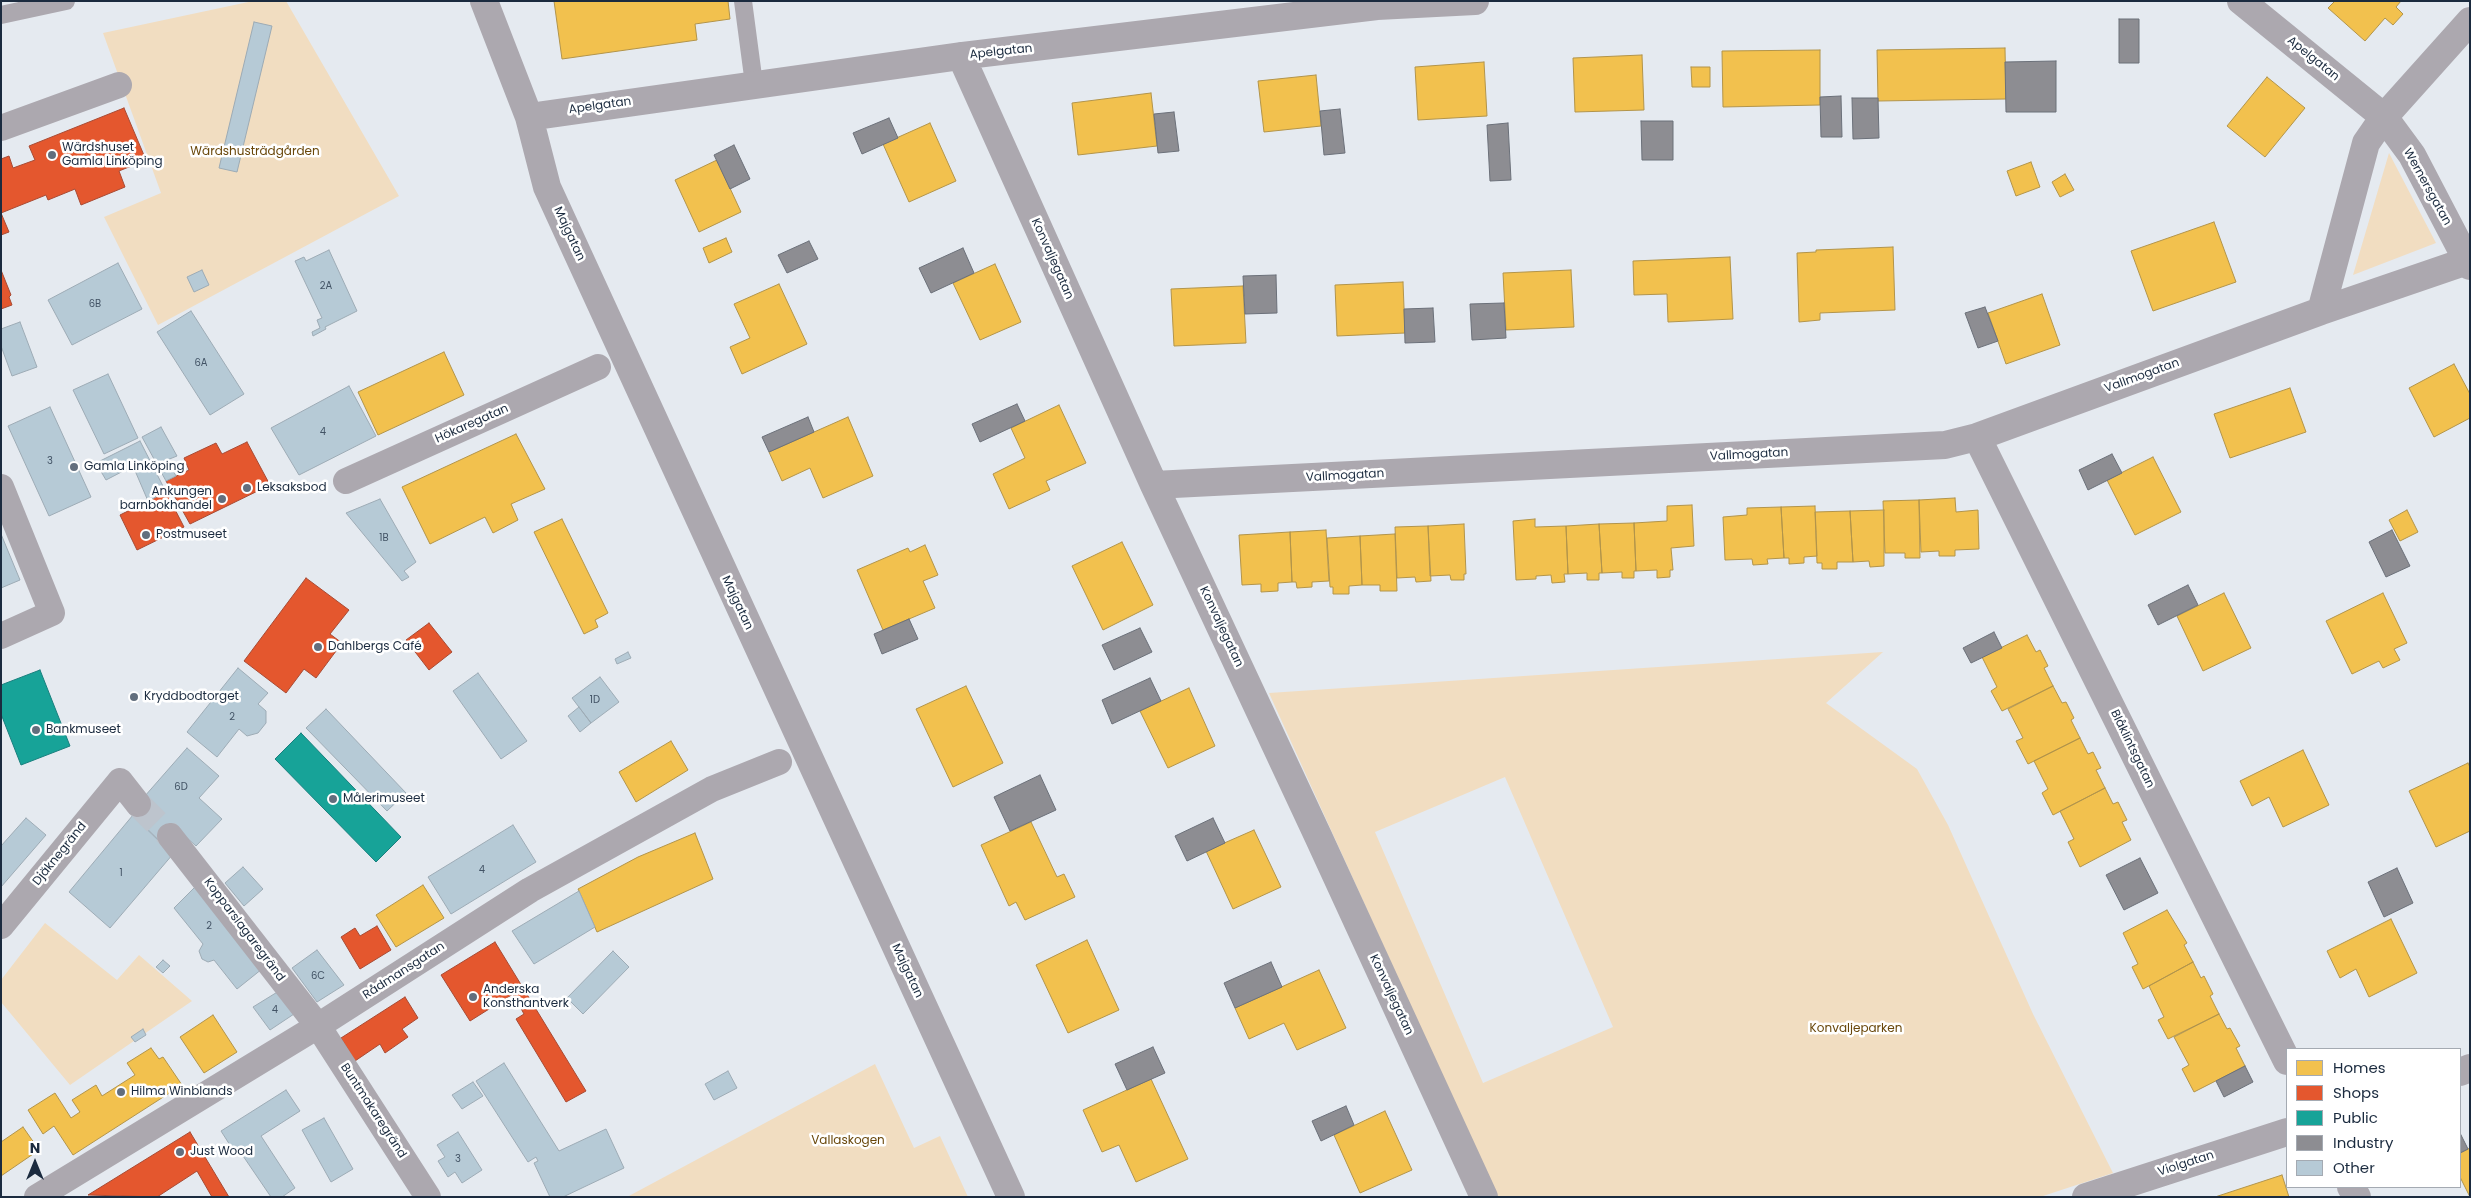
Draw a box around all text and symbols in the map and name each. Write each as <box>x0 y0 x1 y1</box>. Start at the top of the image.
street label: Apelgatan <box>2284 34 2342 84</box>
street label: Apelgatan <box>969 42 1033 62</box>
street label: Apelgatan <box>568 94 632 118</box>
place label: Wärdshuset Gamla Linköping <box>62 141 163 169</box>
park label: Wärdshusträdgården <box>190 145 320 159</box>
street label: Wernersgatan <box>2400 146 2454 228</box>
marker: Wärdshuset Gamla Linköping <box>46 149 58 161</box>
street label: Majgatan <box>550 205 588 263</box>
street label: Konvaljegatan <box>1028 216 1076 302</box>
house number: 2A <box>320 280 332 292</box>
house number: 6B <box>89 298 101 310</box>
street label: Vallmogatan <box>2103 356 2181 396</box>
house number: 6A <box>194 357 208 369</box>
street label: Hökaregatan <box>433 401 511 447</box>
house number: 4 <box>320 426 326 438</box>
street label: Vallmogatan <box>1709 446 1789 464</box>
house number: 3 <box>47 455 53 467</box>
place label: Gamla Linköping <box>84 460 185 474</box>
marker: Gamla Linköping <box>68 461 80 473</box>
street label: Vallmogatan <box>1305 467 1385 485</box>
place label: Leksaksbod <box>257 481 327 495</box>
marker: Leksaksbod <box>241 482 253 494</box>
place label: Ankungen barnbokhandel <box>120 485 212 513</box>
marker: Ankungen barnbokhandel <box>216 493 228 505</box>
place label: Postmuseet <box>156 528 227 542</box>
marker: Postmuseet <box>140 529 152 541</box>
house number: 1B <box>379 532 389 544</box>
street label: Majgatan <box>718 574 756 632</box>
street label: Konvaljegatan <box>1196 584 1246 670</box>
place label: Dahlbergs Café <box>328 640 422 654</box>
marker: Dahlbergs Café <box>312 641 324 653</box>
place label: Kryddbodtorget <box>144 690 239 704</box>
marker: Kryddbodtorget <box>128 691 140 703</box>
house number: 1D <box>590 694 600 706</box>
street label: Blåklintsgatan <box>2107 708 2157 790</box>
house number: 2 <box>229 711 235 723</box>
place label: Bankmuseet <box>46 723 121 737</box>
marker: Bankmuseet <box>30 724 42 736</box>
house number: 6D <box>174 781 188 793</box>
place label: Målerimuseet <box>343 792 425 806</box>
marker: Målerimuseet <box>327 793 339 805</box>
street label: Djäknegränd <box>30 819 90 889</box>
house number: 4 <box>479 864 485 876</box>
house number: 1 <box>119 867 123 879</box>
street label: Kopparslagaregränd <box>200 875 288 985</box>
house number: 2 <box>206 920 212 932</box>
street label: Rådmansgatan <box>361 939 447 1003</box>
street label: Majgatan <box>888 942 926 1000</box>
street label: Konvaljegatan <box>1366 952 1416 1038</box>
house number: 6C <box>311 970 325 982</box>
place label: Anderska Konsthantverk <box>483 983 569 1011</box>
marker: Anderska Konsthantverk <box>467 991 479 1003</box>
house number: 4 <box>272 1004 278 1016</box>
park label: Konvaljeparken <box>1810 1022 1902 1036</box>
legend <box>2286 1048 2461 1188</box>
text: Homes <box>2333 1057 2386 1078</box>
street label: Buntmakaregränd <box>337 1061 409 1161</box>
text: Shops <box>2333 1082 2379 1103</box>
place label: Hilma Winblands <box>131 1085 232 1099</box>
marker: Hilma Winblands <box>115 1086 127 1098</box>
text: Public <box>2333 1107 2378 1128</box>
text: Industry <box>2333 1132 2393 1153</box>
park label: Vallaskogen <box>811 1134 885 1148</box>
north arrow <box>10 1138 60 1188</box>
text: N <box>30 1138 40 1158</box>
place label: Just Wood <box>190 1145 253 1159</box>
marker: Just Wood <box>174 1146 186 1158</box>
street label: Violgatan <box>2156 1148 2216 1180</box>
house number: 3 <box>455 1153 461 1165</box>
text: Other <box>2333 1157 2375 1178</box>

